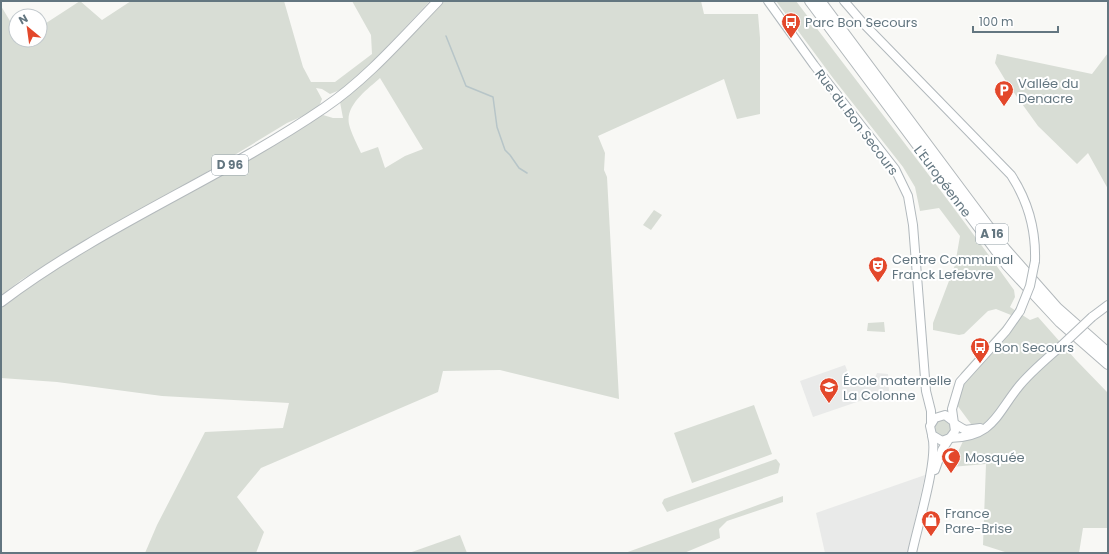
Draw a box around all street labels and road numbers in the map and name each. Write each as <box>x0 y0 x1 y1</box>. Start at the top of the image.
street label: Rue du Bon Secours <box>810 65 903 179</box>
street label: L'Européenne <box>909 141 976 221</box>
road number: D 96 <box>212 155 248 175</box>
road number: A 16 <box>976 224 1008 244</box>

